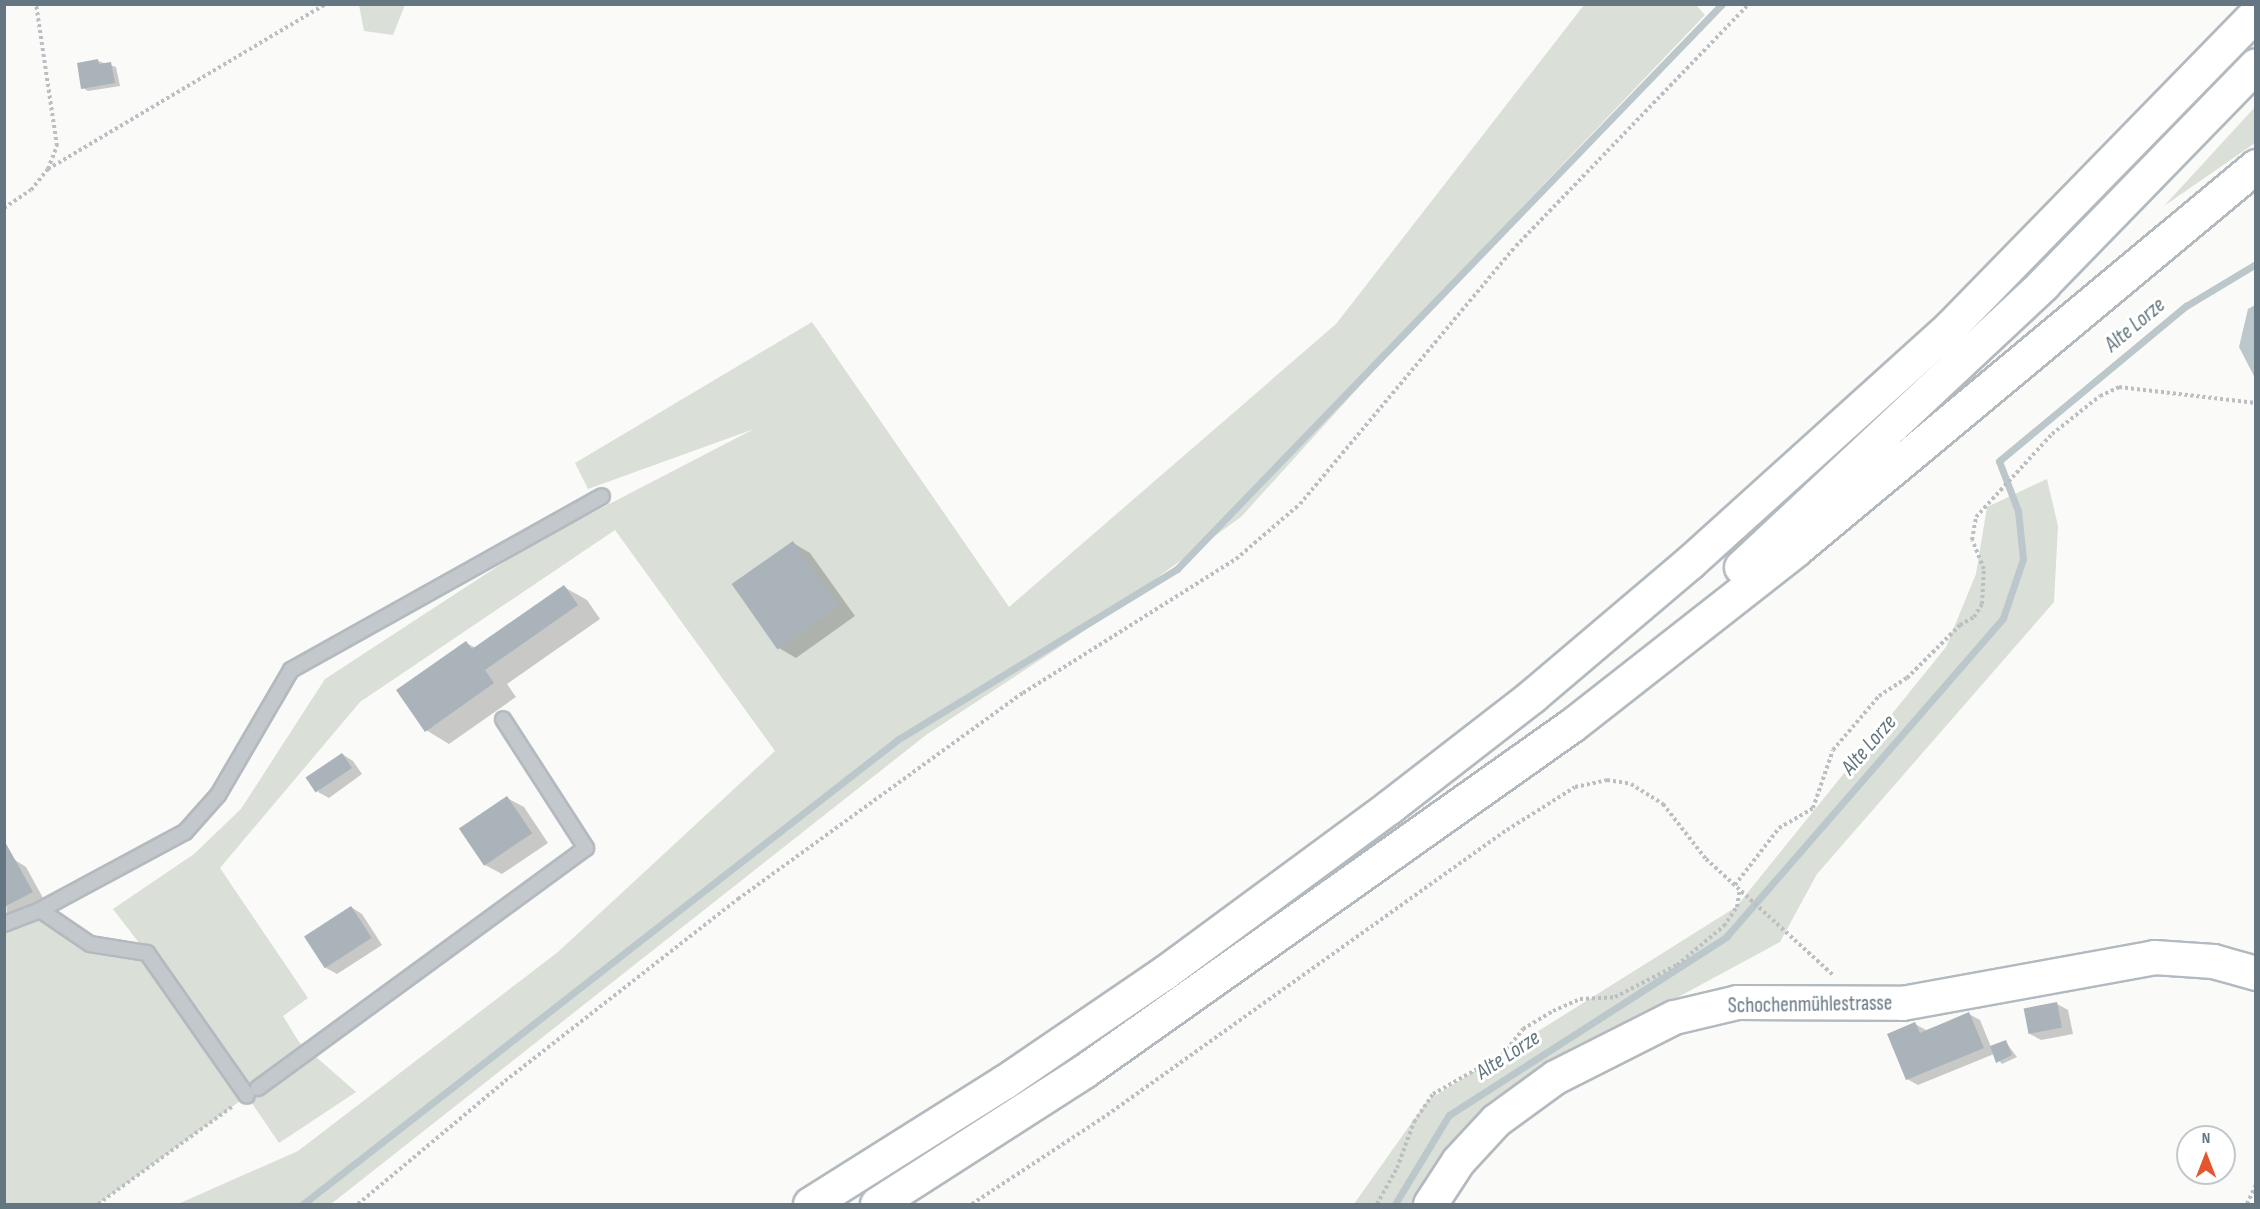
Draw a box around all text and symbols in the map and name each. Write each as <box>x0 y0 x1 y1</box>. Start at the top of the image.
water label: Alte Lorze <box>2099 292 2171 358</box>
water label: Alte Lorze <box>1836 710 1902 780</box>
street label: Schochenmühlestrasse <box>1728 991 1892 1019</box>
water label: Alte Lorze <box>1471 1025 1545 1085</box>
north arrow <box>2176 1125 2236 1185</box>
text: N <box>2202 1129 2210 1148</box>

